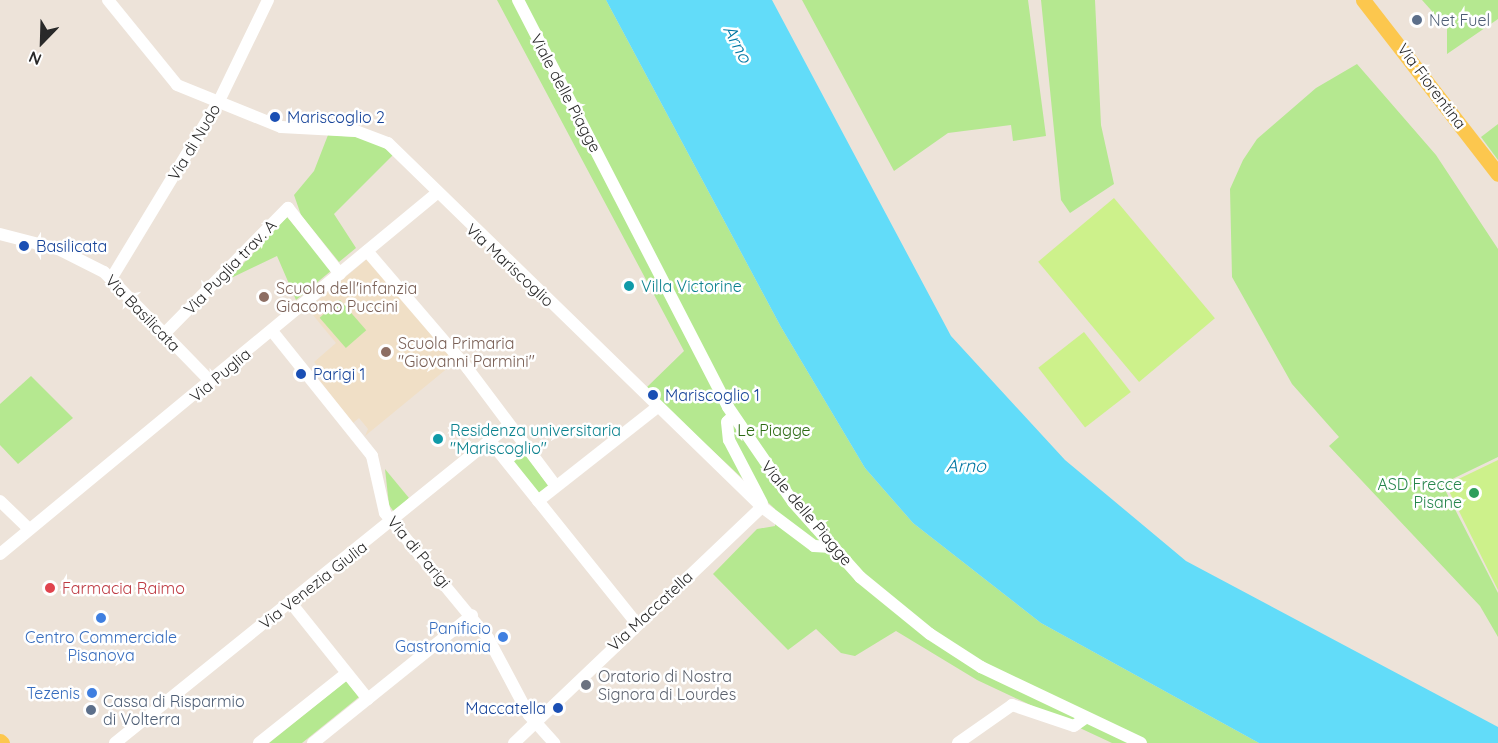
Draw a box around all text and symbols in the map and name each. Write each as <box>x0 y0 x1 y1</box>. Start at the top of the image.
place label: Net Fuel <box>1429 10 1490 30</box>
north arrow <box>12 12 72 72</box>
marker: Net Fuel <box>1410 13 1424 27</box>
water label: Arno <box>718 21 756 67</box>
street label: Viale delle Piagge <box>527 30 605 156</box>
street label: Via Fiorentina <box>1394 39 1470 133</box>
text: N <box>26 47 44 70</box>
street label: Via di Nudo <box>164 100 224 184</box>
place label: Mariscoglio 2 <box>287 107 385 127</box>
marker: Mariscoglio 2 <box>268 110 282 124</box>
street label: Via Puglia trav. A <box>180 215 280 319</box>
street label: Via Mariscoglio <box>462 219 558 311</box>
place label: Basilicata <box>36 236 107 256</box>
marker: Basilicata <box>17 239 31 253</box>
street label: Via Basilicata <box>102 271 184 355</box>
place label: Villa Victorine <box>641 276 742 296</box>
place label: Scuola dell'infanzia Giacomo Puccini <box>276 278 417 316</box>
marker: Villa Victorine <box>622 279 636 293</box>
marker: Scuola dell'infanzia Giacomo Puccini <box>257 290 271 304</box>
place label: Scuola Primaria "Giovanni Parmini" <box>398 333 535 371</box>
street label: Via Puglia <box>186 344 254 406</box>
marker: Scuola Primaria "Giovanni Parmini" <box>379 345 393 359</box>
place label: Parigi 1 <box>313 364 365 384</box>
marker: Parigi 1 <box>294 367 308 381</box>
place label: Mariscoglio 1 <box>665 385 760 405</box>
marker: Mariscoglio 1 <box>646 388 660 402</box>
place label: Residenza universitaria "Mariscoglio" <box>450 420 621 458</box>
park label: Le Piagge <box>737 420 811 440</box>
marker: Residenza universitaria "Mariscoglio" <box>431 432 445 446</box>
water label: Arno <box>946 455 986 477</box>
street label: Viale delle Piagge <box>757 457 857 569</box>
place label: ASD Frecce Pisane <box>1377 474 1462 512</box>
marker: ASD Frecce Pisane <box>1467 486 1481 500</box>
street label: Via di Parigi <box>383 512 455 592</box>
street label: Via Venezia Giulia <box>255 537 371 633</box>
street label: Via Maccatella <box>604 567 696 655</box>
place label: Farmacia Raimo <box>62 578 185 598</box>
marker: Farmacia Raimo <box>43 581 57 595</box>
marker: Centro Commerciale Pisanova <box>94 611 108 625</box>
place label: Panificio Gastronomia <box>395 618 491 656</box>
place label: Centro Commerciale Pisanova <box>25 627 177 665</box>
marker: Panificio Gastronomia <box>496 630 510 644</box>
place label: Oratorio di Nostra Signora di Lourdes <box>598 666 736 704</box>
marker: Oratorio di Nostra Signora di Lourdes <box>579 678 593 692</box>
place label: Tezenis <box>26 683 80 703</box>
marker: Tezenis <box>85 686 99 700</box>
place label: Cassa di Risparmio di Volterra <box>103 691 245 729</box>
place label: Maccatella <box>465 698 546 718</box>
marker: Maccatella <box>551 701 565 715</box>
marker: Cassa di Risparmio di Volterra <box>84 703 98 717</box>

